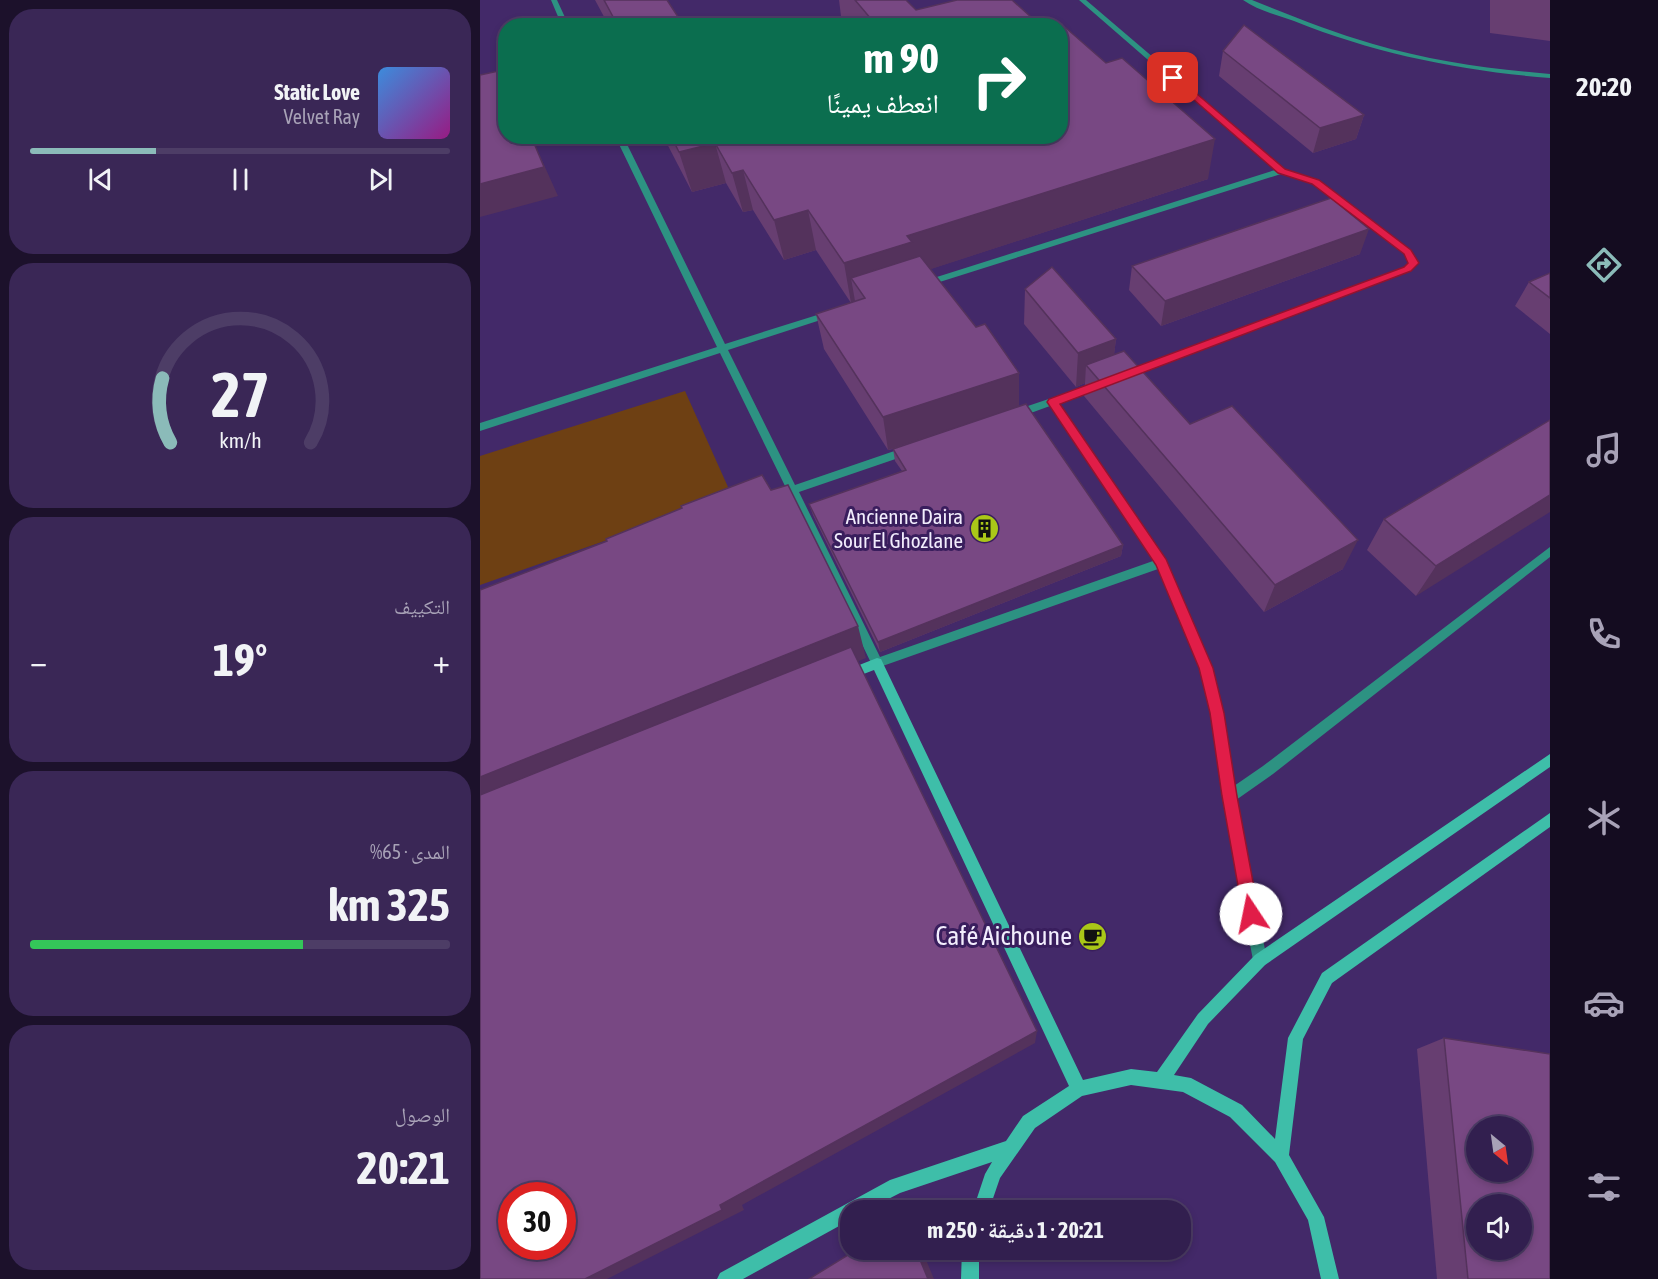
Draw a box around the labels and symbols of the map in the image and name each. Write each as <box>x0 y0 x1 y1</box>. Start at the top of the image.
pin <box>1147 52 1198 103</box>
place label: Ancienne Daira Sour El Ghozlane <box>834 504 963 552</box>
building icon: Ancienne Daira Sour El Ghozlane <box>968 513 1000 545</box>
position arrow <box>1219 882 1283 946</box>
cafe icon: Café Aichoune <box>1077 920 1109 952</box>
place label: Café Aichoune <box>936 921 1072 951</box>
north arrow <box>1466 1116 1532 1182</box>
speed limit sign: 30 <box>498 1182 576 1260</box>

